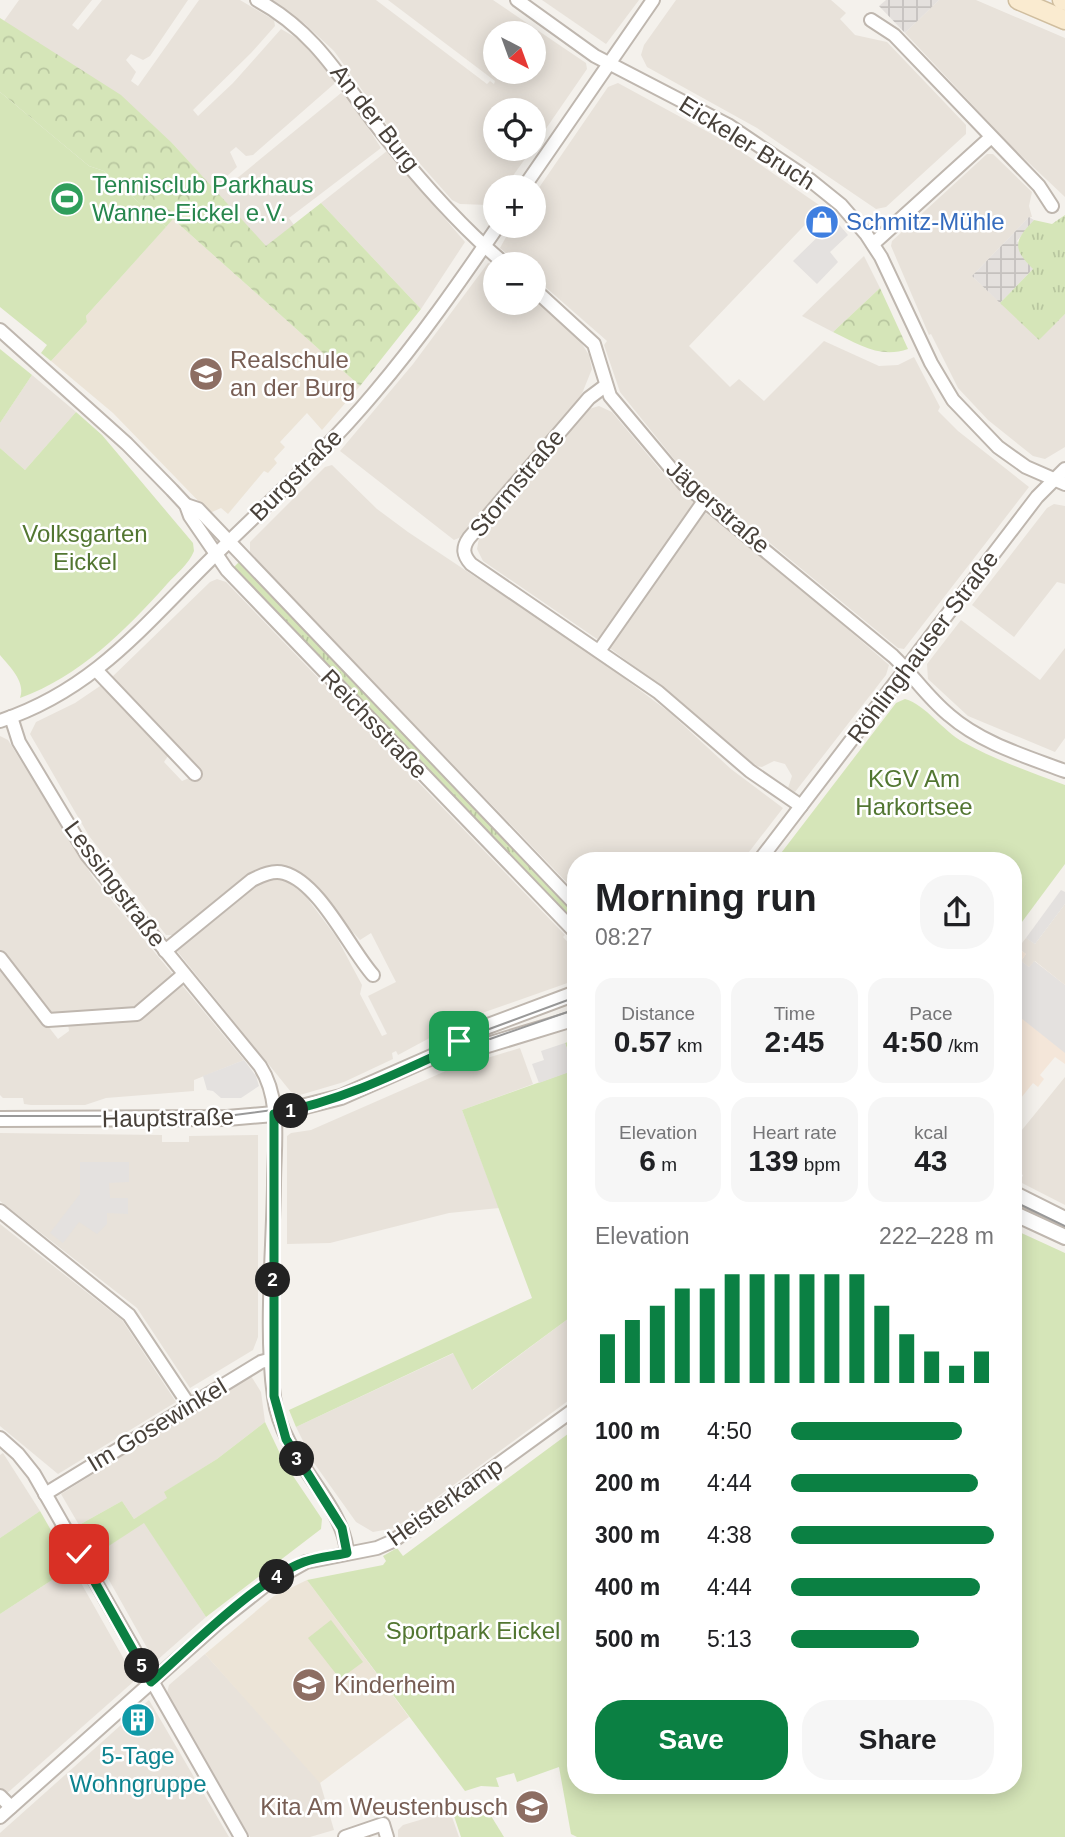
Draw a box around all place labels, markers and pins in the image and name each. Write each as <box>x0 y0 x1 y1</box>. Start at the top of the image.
place label: Tennisclub Parkhaus Wanne-Eickel e.V. <box>92 171 313 226</box>
sports icon: Tennisclub Parkhaus Wanne-Eickel e.V. <box>48 180 86 218</box>
shop icon: Schmitz-Mühle <box>803 203 841 241</box>
place label: Schmitz-Mühle <box>846 208 1005 235</box>
place label: Realschule an der Burg <box>230 346 355 401</box>
school or university icon: Realschule an der Burg <box>187 355 225 393</box>
pin <box>429 1011 489 1071</box>
pin: 1 <box>274 1094 308 1128</box>
pin: 2 <box>256 1262 290 1298</box>
pin: 3 <box>280 1442 314 1476</box>
pin <box>49 1524 109 1584</box>
pin: 4 <box>260 1560 294 1594</box>
pin: 5 <box>124 1648 160 1684</box>
school or university icon: Kinderheim <box>290 1666 328 1704</box>
place label: Kinderheim <box>334 1671 455 1698</box>
building icon: 5-Tage Wohngruppe <box>119 1701 157 1739</box>
place label: 5-Tage Wohngruppe <box>70 1742 207 1797</box>
school or university icon: Kita Am Weustenbusch <box>513 1788 551 1826</box>
place label: Kita Am Weustenbusch <box>260 1793 508 1820</box>

